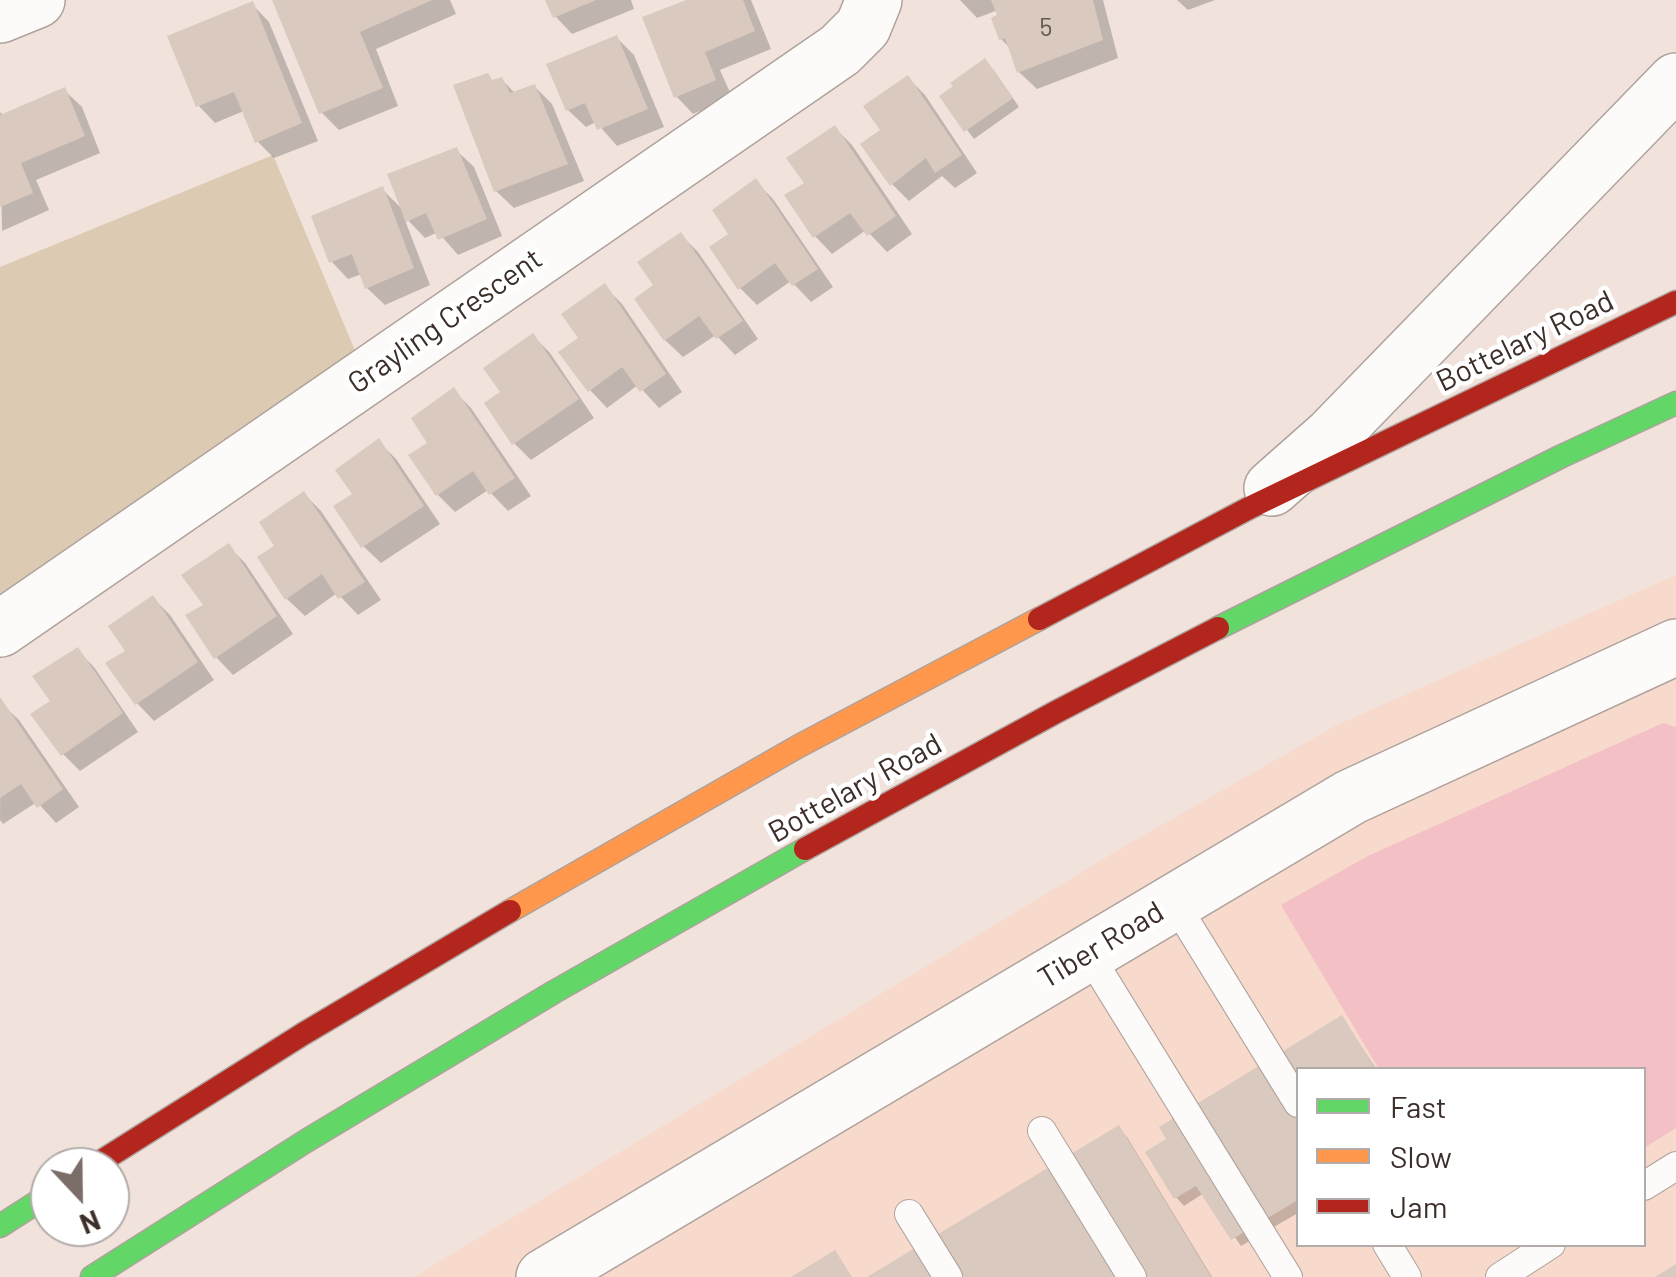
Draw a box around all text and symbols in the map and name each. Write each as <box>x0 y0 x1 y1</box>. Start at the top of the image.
house number: 5 <box>1040 13 1052 43</box>
street label: Grayling Crescent <box>341 241 549 401</box>
street label: Bottelary Road <box>1431 283 1619 399</box>
street label: Bottelary Road <box>762 726 948 850</box>
street label: Tiber Road <box>1032 894 1170 996</box>
legend <box>1296 1067 1646 1247</box>
text: Fast <box>1390 1088 1447 1124</box>
text: Slow <box>1390 1138 1452 1174</box>
north arrow <box>30 1147 130 1247</box>
text: Jam <box>1390 1188 1447 1224</box>
text: N <box>75 1204 105 1242</box>

